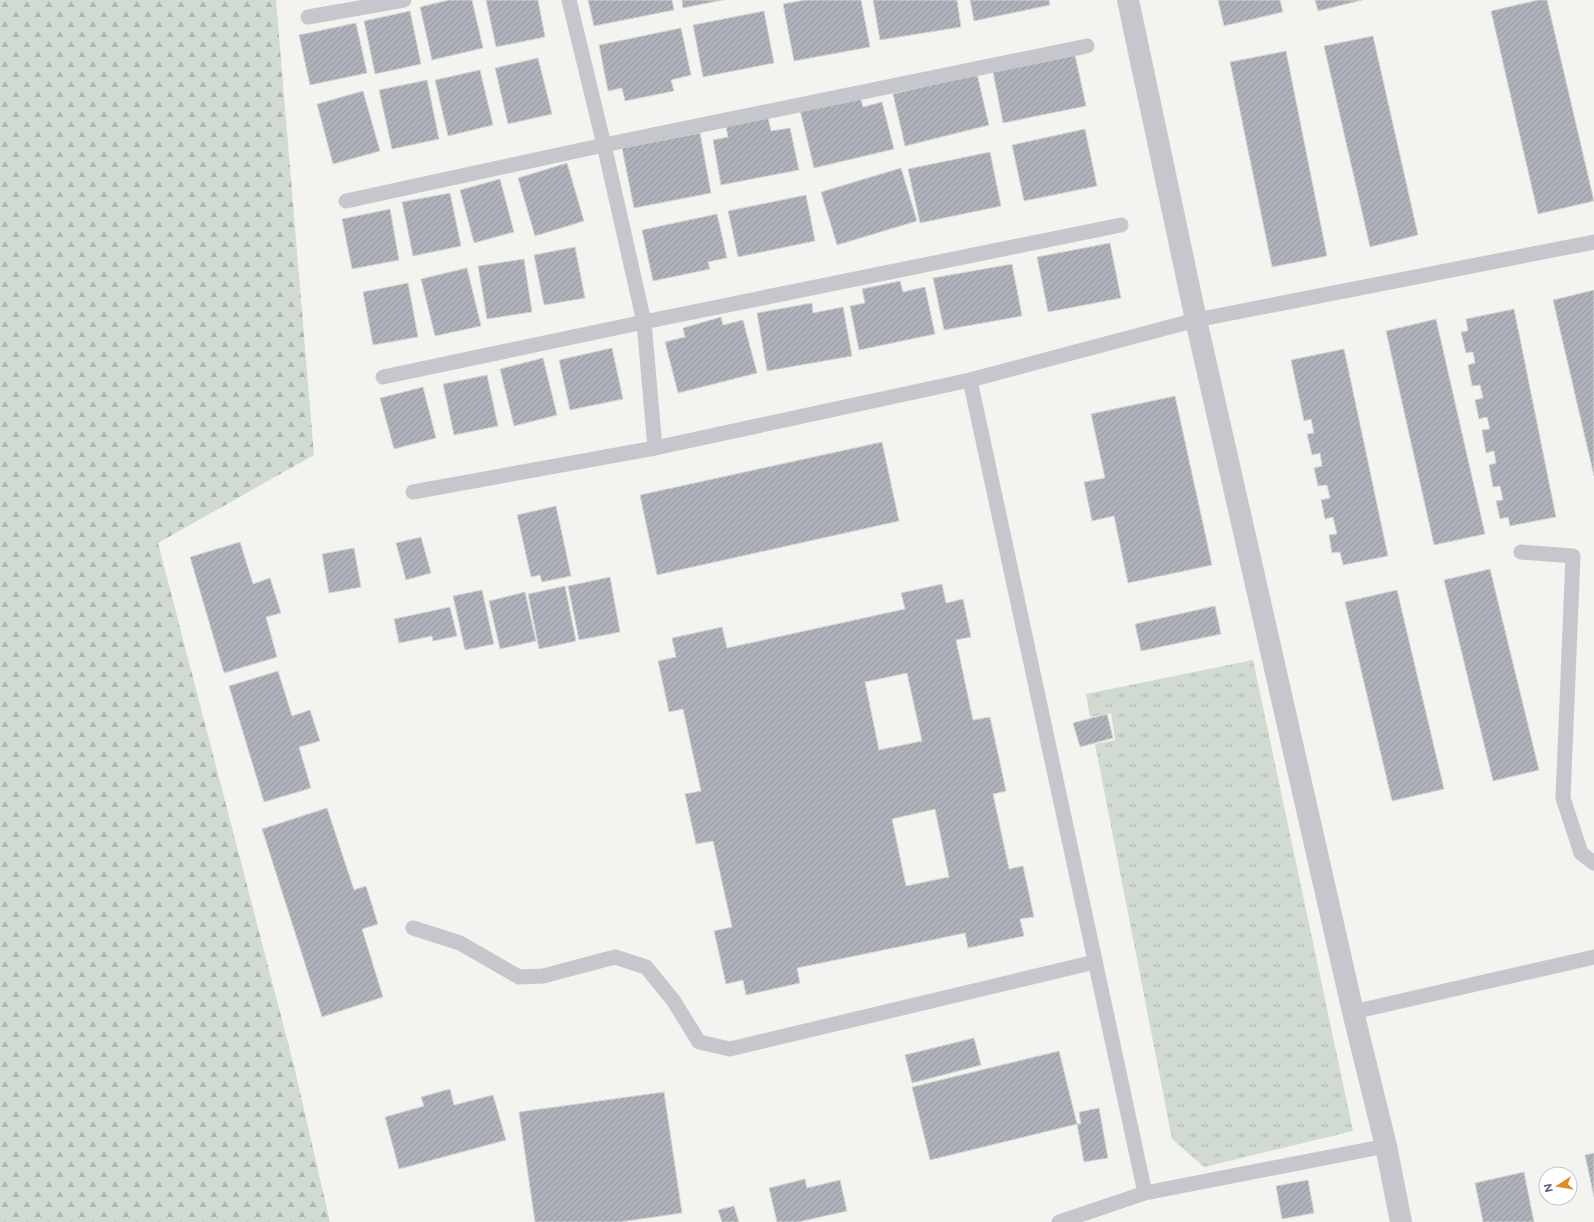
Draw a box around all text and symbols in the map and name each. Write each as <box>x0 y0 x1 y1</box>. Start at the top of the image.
north arrow <box>1538 1166 1578 1206</box>
text: N <box>1540 1182 1556 1194</box>

